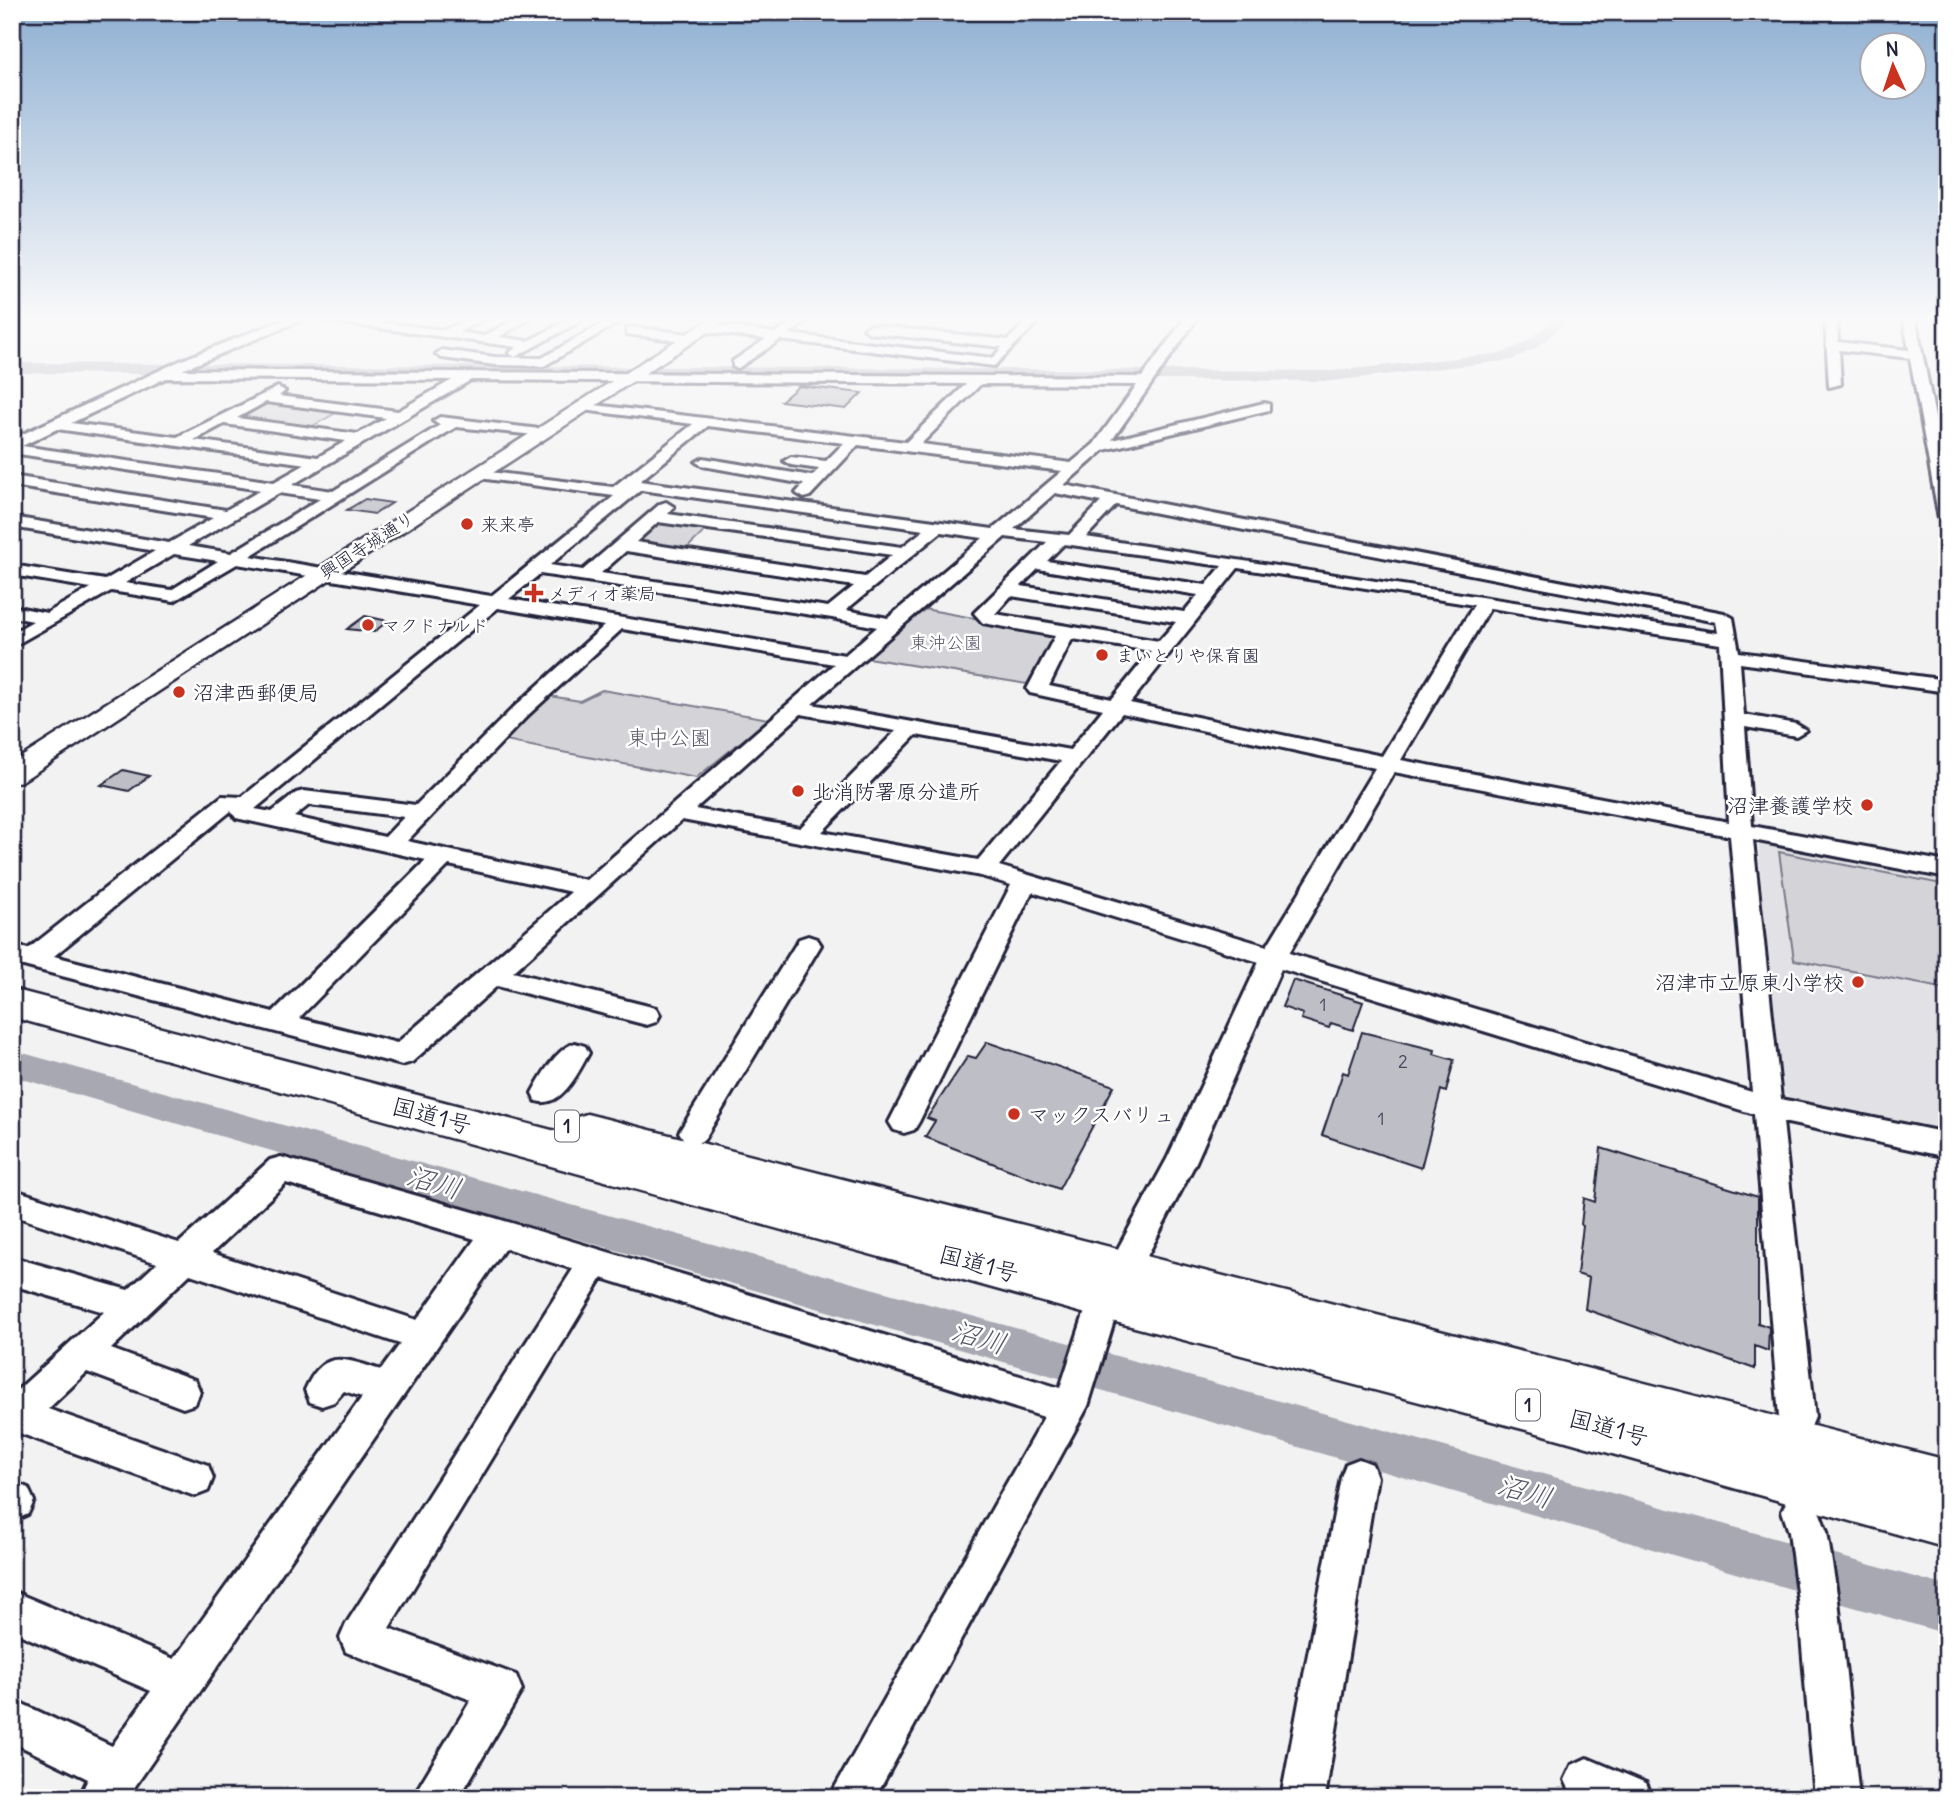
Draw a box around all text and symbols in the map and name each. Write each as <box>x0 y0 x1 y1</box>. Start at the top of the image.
north arrow <box>1857 32 1927 102</box>
text: N <box>1885 37 1899 61</box>
street label: 興国寺城通り <box>315 506 419 584</box>
place label: 来来亭 <box>481 513 535 536</box>
marker: 来来亭 <box>459 516 475 532</box>
place label: メディオ薬局 <box>548 582 656 605</box>
marker: メディオ薬局 <box>526 585 542 601</box>
place label: マクドナルド <box>382 614 489 637</box>
marker: マクドナルド <box>360 617 376 633</box>
park label: 東沖公園 <box>910 631 982 654</box>
place label: まいとりや保育園 <box>1116 644 1260 667</box>
marker: まいとりや保育園 <box>1094 647 1110 663</box>
place label: 沼津西郵便局 <box>193 679 319 706</box>
marker: 沼津西郵便局 <box>171 684 187 700</box>
park label: 東中公園 <box>627 724 711 751</box>
place label: 北消防署原分遣所 <box>812 778 980 805</box>
marker: 北消防署原分遣所 <box>790 783 806 799</box>
place label: 沼津養護学校 <box>1727 792 1853 819</box>
marker: 沼津養護学校 <box>1859 797 1875 813</box>
place label: 沼津市立原東小学校 <box>1655 969 1844 996</box>
marker: 沼津市立原東小学校 <box>1850 974 1866 990</box>
house number: 1 <box>1319 993 1327 1016</box>
house number: 2 <box>1398 1050 1408 1073</box>
street label: 国道1号 <box>389 1090 475 1140</box>
place label: マックスバリュ <box>1028 1101 1175 1128</box>
marker: マックスバリュ <box>1006 1106 1022 1122</box>
house number: 1 <box>1377 1107 1385 1130</box>
road number: 1 <box>555 1110 579 1142</box>
water label: 沼川 <box>402 1157 466 1207</box>
street label: 国道1号 <box>936 1238 1022 1288</box>
water label: 沼川 <box>947 1312 1011 1362</box>
road number: 1 <box>1516 1390 1540 1420</box>
street label: 国道1号 <box>1566 1402 1652 1452</box>
water label: 沼川 <box>1493 1466 1557 1516</box>

